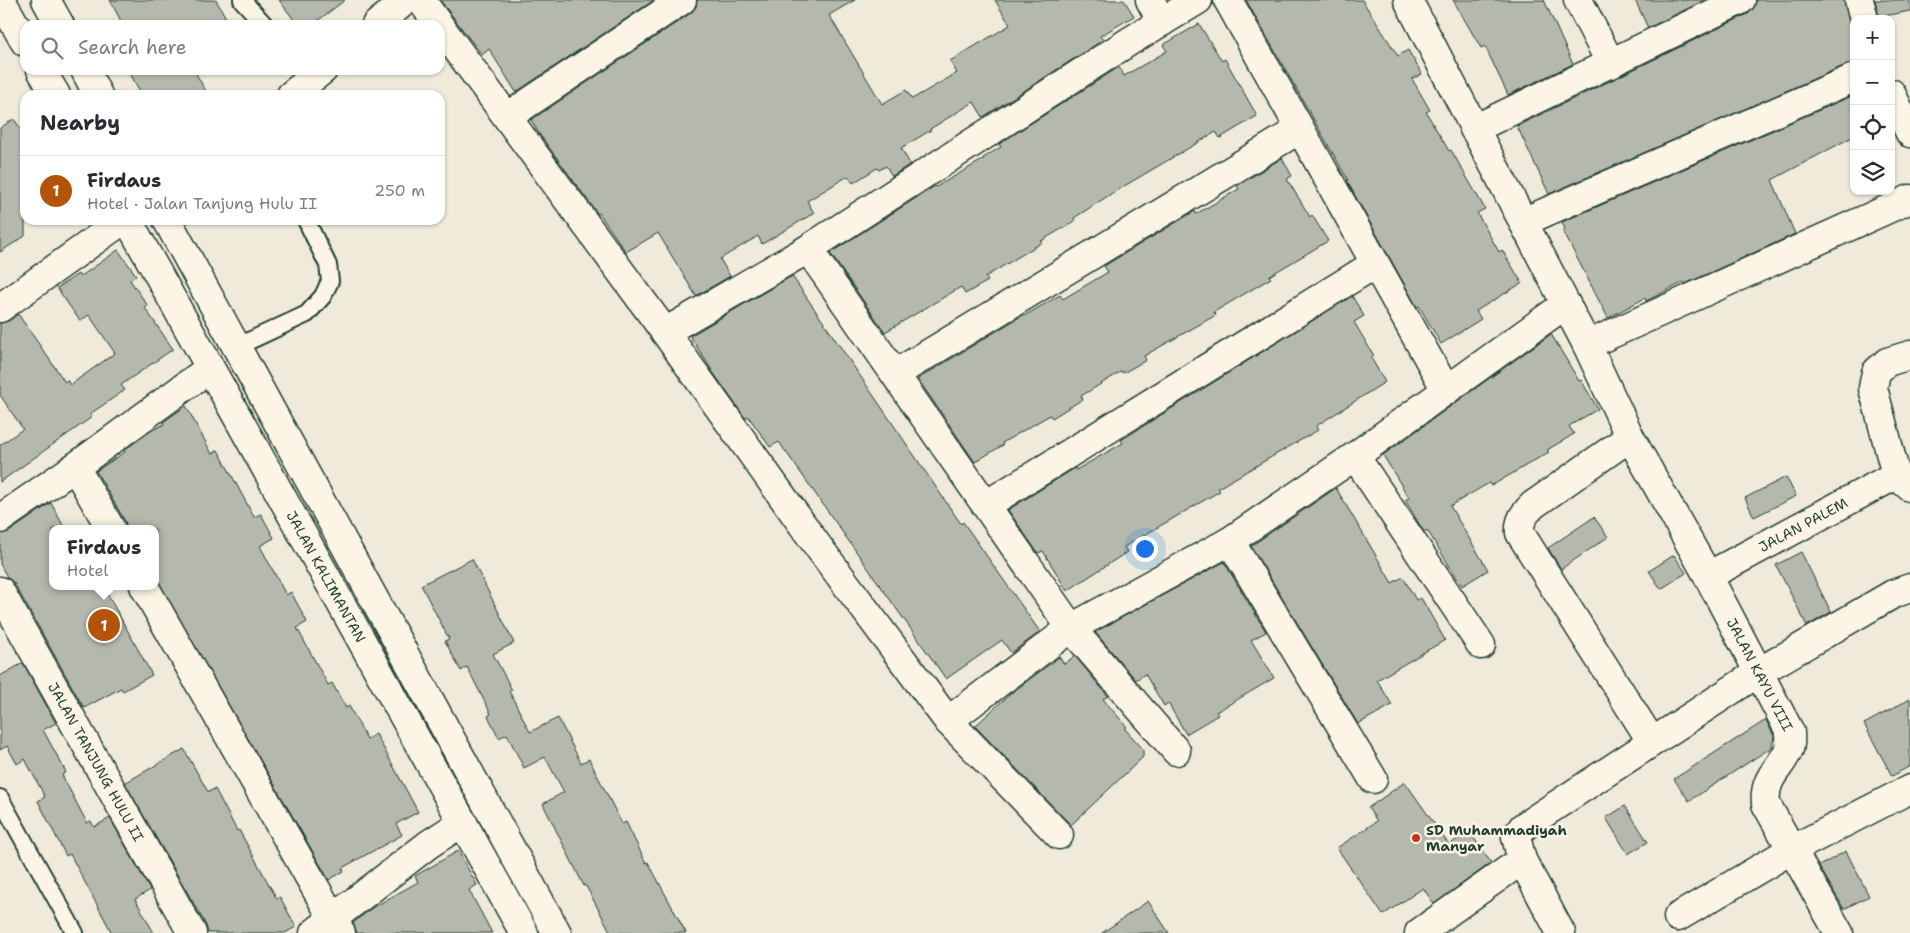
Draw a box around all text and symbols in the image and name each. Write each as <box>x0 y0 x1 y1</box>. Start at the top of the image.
map controls <box>1850 15 1895 195</box>
button: + <box>1850 15 1895 60</box>
search box <box>20 20 445 75</box>
icon: search <box>38 34 66 62</box>
text: Search here <box>78 35 187 60</box>
button: − <box>1850 60 1895 105</box>
button: locate <box>1850 105 1895 150</box>
text: Nearby <box>40 109 120 137</box>
button: layers <box>1850 150 1895 195</box>
text: Firdaus <box>87 168 161 193</box>
text: 1 <box>52 180 60 201</box>
text: 250 m <box>374 180 425 201</box>
text: Hotel · Jalan Tanjung Hulu II <box>87 193 317 214</box>
street label: JALAN PALEM <box>1756 494 1851 556</box>
street label: JALAN KALIMANTAN <box>282 508 370 646</box>
popup <box>49 525 159 590</box>
text: Firdaus <box>67 535 141 560</box>
your location <box>1132 536 1158 562</box>
text: Hotel <box>67 560 108 581</box>
pin: 1 <box>88 606 120 644</box>
street label: JALAN KAYU VIII <box>1723 615 1797 734</box>
street label: JALAN TANJUNG HULU II <box>44 679 148 845</box>
place label: SD Muhammadiyah Manyar <box>1426 821 1567 855</box>
marker: SD Muhammadiyah Manyar <box>1410 832 1422 844</box>

